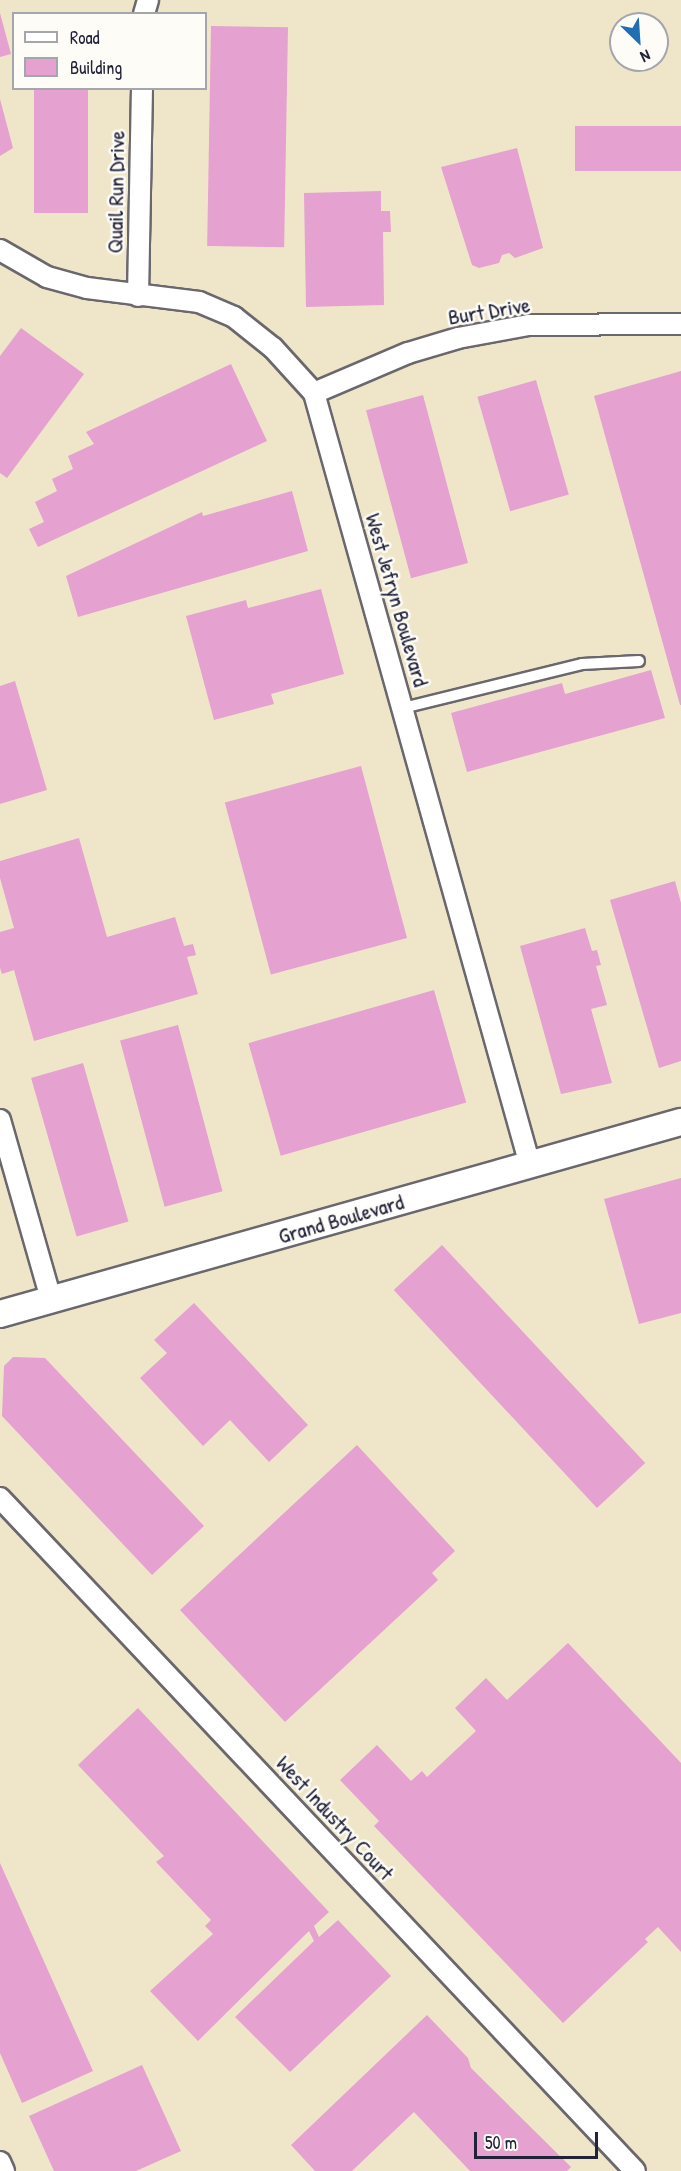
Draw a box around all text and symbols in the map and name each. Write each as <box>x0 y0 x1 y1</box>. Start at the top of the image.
legend <box>12 12 207 90</box>
north arrow <box>609 12 669 72</box>
text: Road <box>70 25 100 50</box>
text: N <box>637 45 654 68</box>
text: Building <box>70 55 122 80</box>
street label: Quail Run Drive <box>102 130 130 254</box>
street label: Burt Drive <box>446 292 532 330</box>
street label: West Jefryn Boulevard <box>360 510 434 690</box>
street label: Grand Boulevard <box>275 1189 407 1249</box>
street label: West Industry Court <box>271 1750 399 1886</box>
scale bar <box>477 2120 602 2158</box>
text: 50 m <box>485 2130 517 2155</box>

